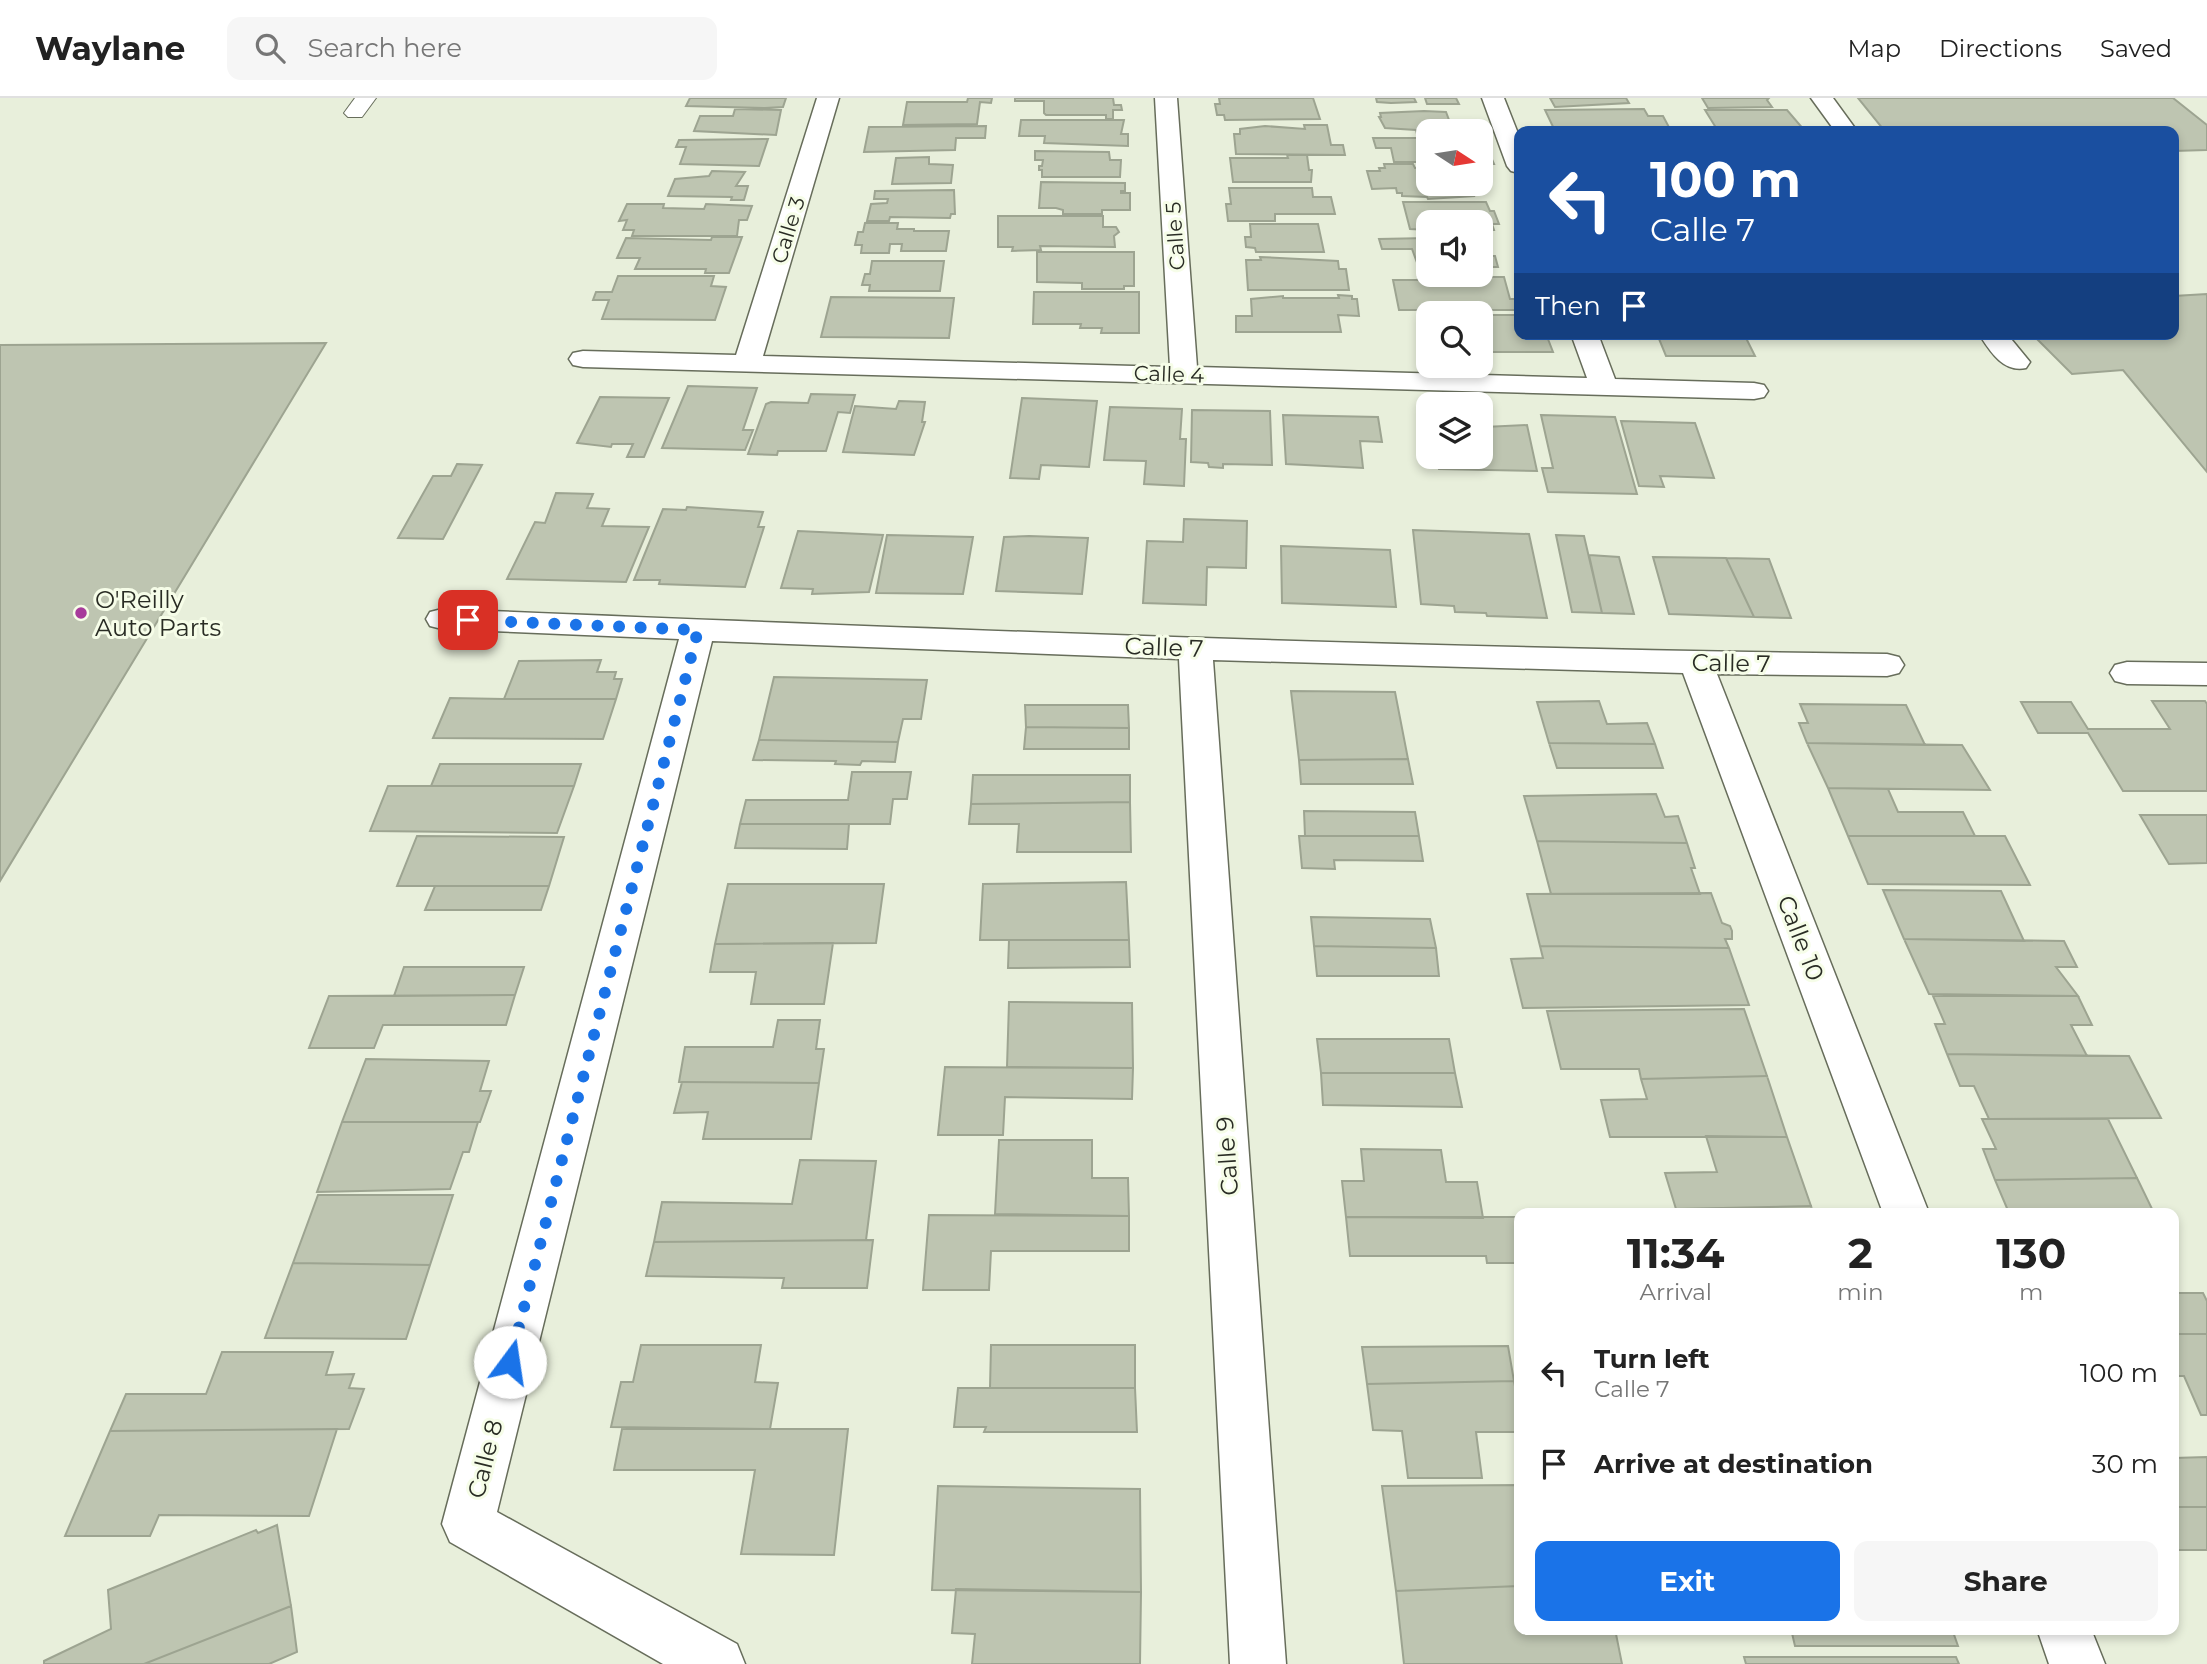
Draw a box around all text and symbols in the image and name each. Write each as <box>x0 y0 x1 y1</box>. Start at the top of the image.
search box <box>227 17 717 80</box>
text: Waylane <box>35 28 185 68</box>
icon: search <box>251 29 289 67</box>
text: Search here <box>307 32 462 64</box>
text: Map <box>1848 34 1901 63</box>
text: Directions <box>1939 34 2062 63</box>
text: Saved <box>2100 34 2172 63</box>
north arrow <box>1416 119 1493 196</box>
map controls <box>1416 119 1493 469</box>
text: 100 m <box>1650 150 1801 209</box>
icon: left <box>1535 154 1626 245</box>
street label: Calle 3 <box>766 194 810 266</box>
street label: Calle 5 <box>1160 201 1190 271</box>
button: sound <box>1416 210 1493 287</box>
text: Calle 7 <box>1650 210 1755 249</box>
icon: arrive <box>1615 287 1653 325</box>
text: Then <box>1535 290 1601 322</box>
button: search <box>1416 301 1493 378</box>
street label: Calle 4 <box>1133 360 1205 388</box>
button: layers <box>1416 392 1493 469</box>
place label: O'Reilly Auto Parts <box>95 585 221 642</box>
pin <box>438 590 498 650</box>
icon: arrive <box>449 601 487 639</box>
marker: O'Reilly Auto Parts <box>73 605 89 621</box>
street label: Calle 7 <box>1124 631 1204 663</box>
street label: Calle 7 <box>1691 648 1771 678</box>
street label: Calle 10 <box>1771 891 1831 985</box>
street label: Calle 9 <box>1210 1115 1244 1197</box>
text: 11:34 <box>1627 1227 1725 1279</box>
text: 2 <box>1848 1227 1873 1279</box>
text: 130 <box>1996 1227 2066 1279</box>
text: Arrival <box>1639 1278 1712 1306</box>
text: min <box>1837 1278 1884 1306</box>
text: m <box>2019 1278 2043 1306</box>
position arrow <box>473 1325 547 1399</box>
text: Turn left <box>1594 1343 1710 1375</box>
icon: left <box>1535 1354 1573 1392</box>
text: 100 m <box>2080 1357 2158 1389</box>
text: Calle 7 <box>1594 1375 1670 1403</box>
street label: Calle 8 <box>461 1417 509 1501</box>
icon: arrive <box>1535 1445 1573 1483</box>
text: Arrive at destination <box>1594 1448 1873 1480</box>
text: 30 m <box>2092 1448 2158 1480</box>
button: Exit <box>1535 1541 1840 1621</box>
button: Share <box>1854 1541 2158 1621</box>

